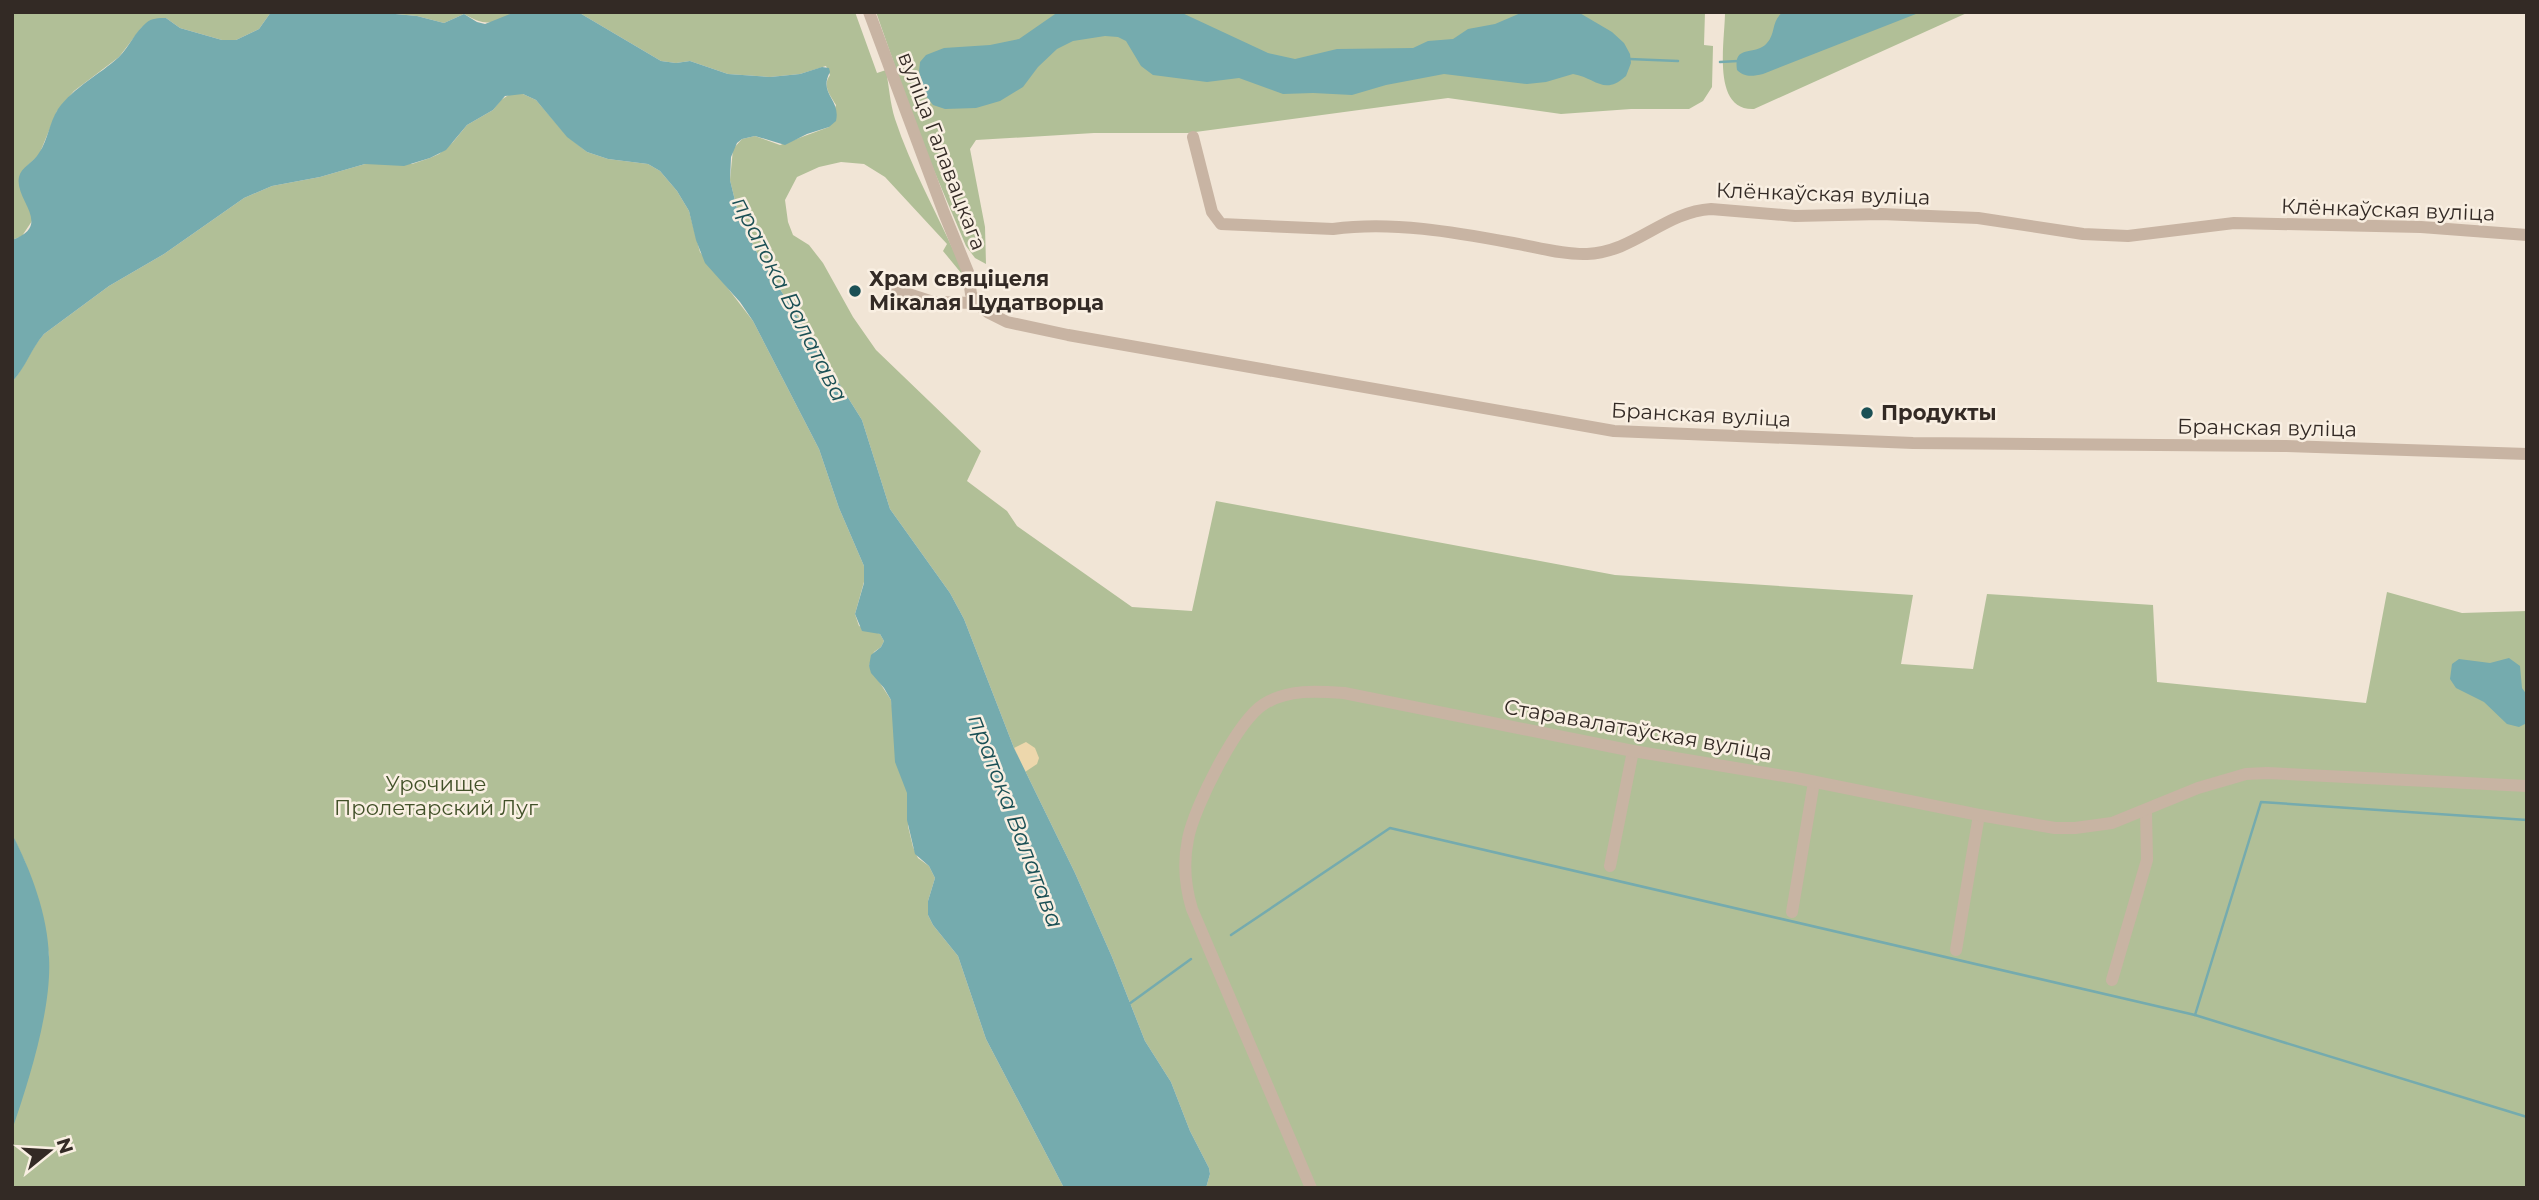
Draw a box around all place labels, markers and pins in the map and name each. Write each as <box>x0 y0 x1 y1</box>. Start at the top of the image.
place label: Храм свяціцеля Мікалая Цудатворца <box>869 266 1104 315</box>
marker: Храм свяціцеля Мікалая Цудатворца <box>847 283 863 299</box>
place label: Продукты <box>1881 400 1996 425</box>
marker: Продукты <box>1859 405 1875 421</box>

